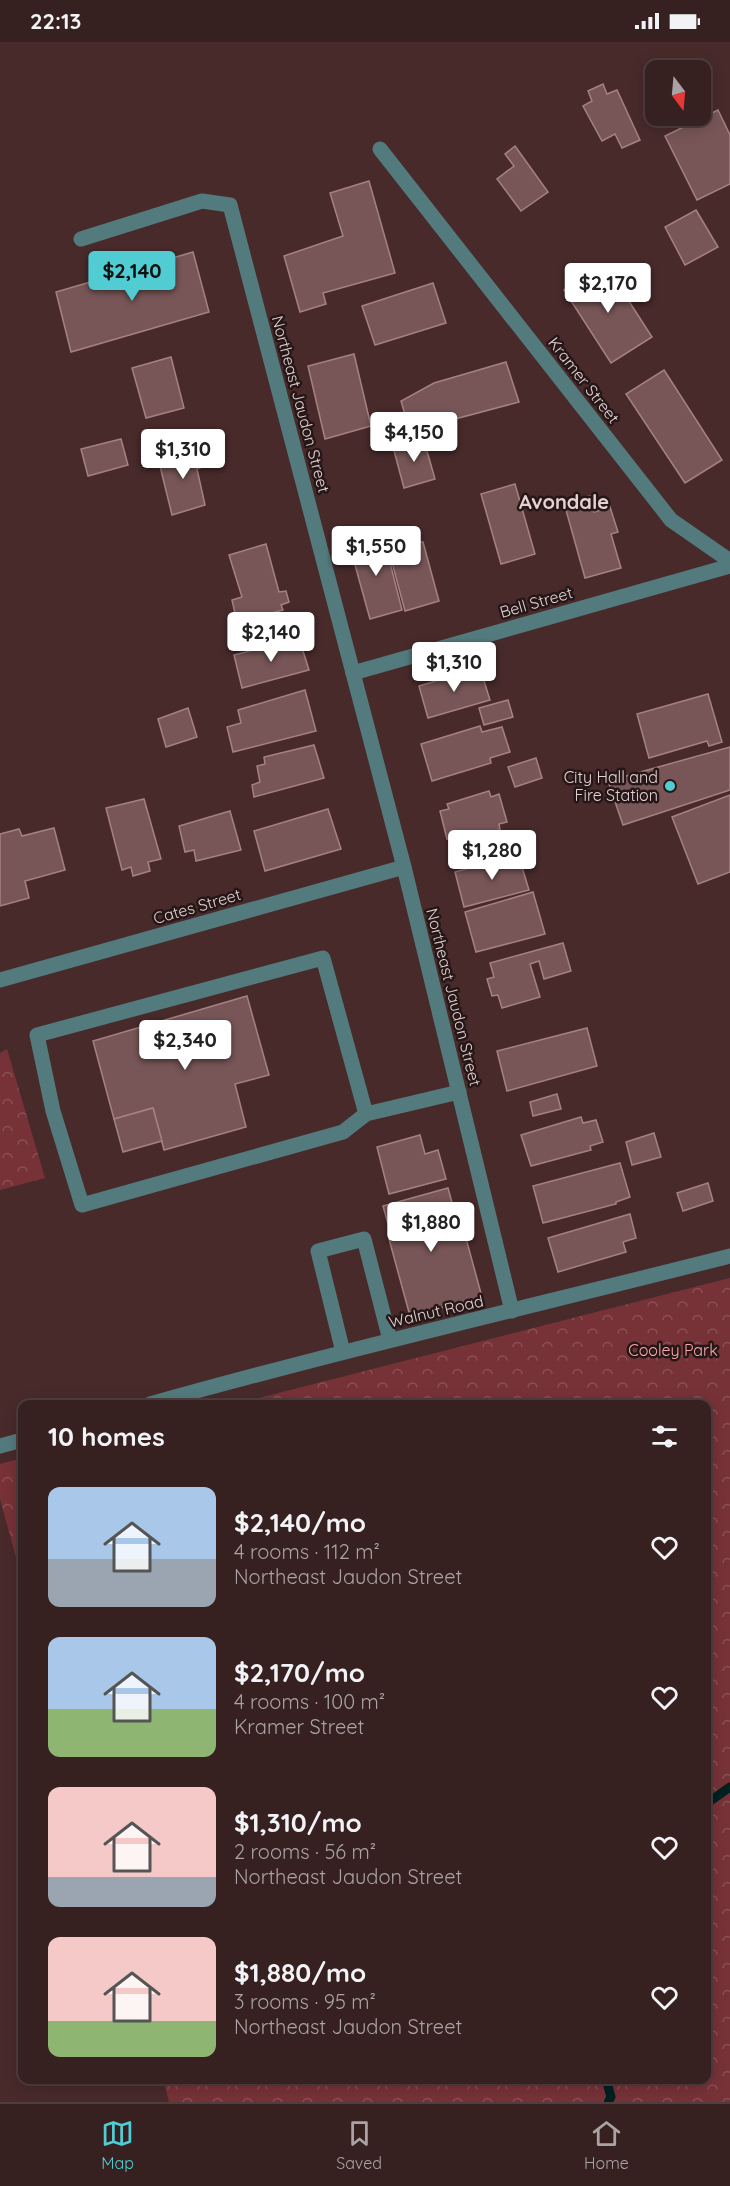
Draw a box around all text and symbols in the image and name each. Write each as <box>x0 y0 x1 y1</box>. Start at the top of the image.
text: 22:13 <box>30 7 81 35</box>
north arrow <box>645 60 711 126</box>
map controls <box>645 60 711 126</box>
pin: $2,140 <box>83 251 181 302</box>
text: $2,140 <box>102 258 162 283</box>
pin: $2,170 <box>559 263 657 314</box>
text: $2,170 <box>579 270 637 295</box>
street label: Northeast Jaudon Street <box>268 313 334 495</box>
street label: Kramer Street <box>544 333 624 427</box>
pin: $4,150 <box>365 412 463 463</box>
text: $4,150 <box>384 419 444 444</box>
pin: $1,310 <box>134 429 232 480</box>
text: $1,310 <box>155 436 211 461</box>
district label: Avondale <box>519 489 609 514</box>
pin: $1,550 <box>327 526 425 577</box>
text: $1,550 <box>346 533 406 558</box>
street label: Bell Street <box>497 582 575 622</box>
pin: $2,140 <box>222 612 320 663</box>
text: $2,140 <box>241 619 301 644</box>
pin: $1,310 <box>405 642 503 693</box>
text: $1,310 <box>426 649 482 674</box>
place label: City Hall and Fire Station <box>564 767 658 805</box>
marker: City Hall and Fire Station <box>663 779 677 793</box>
pin: $1,280 <box>443 830 541 881</box>
text: $1,280 <box>462 837 522 862</box>
street label: Cates Street <box>151 884 243 928</box>
street label: Northeast Jaudon Street <box>422 906 486 1088</box>
pin: $2,340 <box>136 1020 234 1071</box>
text: $2,340 <box>153 1027 217 1052</box>
pin: $1,880 <box>382 1202 480 1253</box>
text: $1,880 <box>401 1209 461 1234</box>
street label: Walnut Road <box>387 1290 485 1332</box>
park label: Cooley Park <box>628 1340 718 1360</box>
text: 10 homes <box>48 1420 165 1453</box>
icon: filters <box>648 1420 681 1453</box>
text: $2,140/mo <box>234 1506 366 1539</box>
icon: home <box>96 1511 168 1583</box>
icon: heart <box>648 1531 681 1564</box>
text: 4 rooms · 112 m² <box>234 1539 380 1564</box>
text: Northeast Jaudon Street <box>234 1564 462 1589</box>
text: $2,170/mo <box>234 1656 365 1689</box>
icon: home <box>96 1661 168 1733</box>
icon: heart <box>648 1681 681 1714</box>
text: 4 rooms · 100 m² <box>234 1689 385 1714</box>
text: Kramer Street <box>234 1714 364 1739</box>
text: $1,310/mo <box>234 1806 362 1839</box>
icon: home <box>96 1811 168 1883</box>
icon: heart <box>648 1831 681 1864</box>
text: 2 rooms · 56 m² <box>234 1839 376 1864</box>
text: Northeast Jaudon Street <box>234 1864 462 1889</box>
text: $1,880/mo <box>234 1956 366 1989</box>
icon: home <box>96 1961 168 2033</box>
icon: heart <box>648 1981 681 2014</box>
text: 3 rooms · 95 m² <box>234 1989 376 2014</box>
text: Northeast Jaudon Street <box>234 2014 462 2039</box>
tab: Map <box>101 2117 134 2173</box>
tab: Saved <box>336 2117 382 2173</box>
tab: Home <box>584 2117 629 2173</box>

